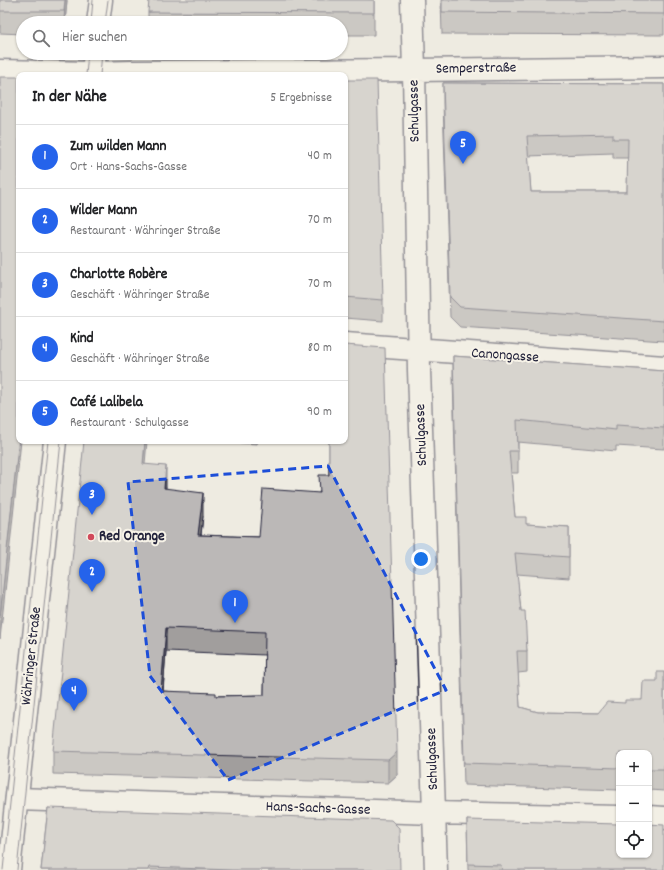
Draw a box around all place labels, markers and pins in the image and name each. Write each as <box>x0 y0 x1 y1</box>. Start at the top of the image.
pin: 5 <box>450 131 476 164</box>
pin: 3 <box>79 482 105 515</box>
place label: Red Orange <box>99 526 165 548</box>
marker: Red Orange <box>86 532 96 542</box>
pin: 2 <box>79 559 105 592</box>
pin: 1 <box>222 590 248 623</box>
pin: 4 <box>61 678 87 711</box>

